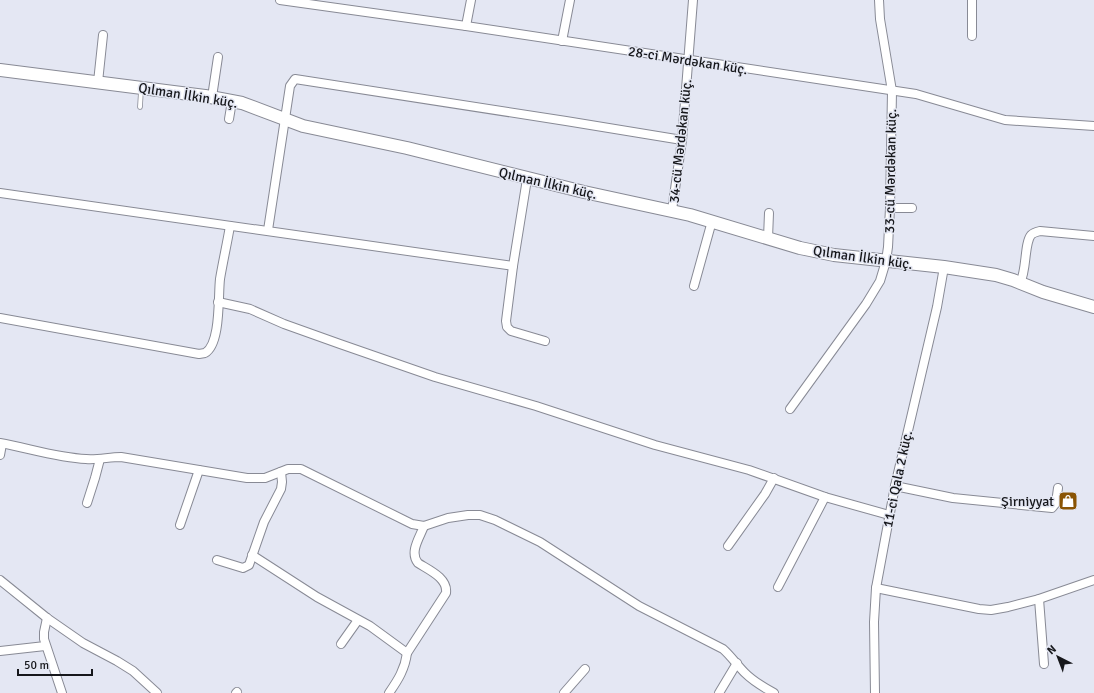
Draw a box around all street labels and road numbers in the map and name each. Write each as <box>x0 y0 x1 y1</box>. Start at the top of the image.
street label: 28-ci Mərdəkan küç. <box>627 43 749 78</box>
street label: 34-cü Mərdəkan küç. <box>666 78 695 204</box>
street label: Qılman İlkin küç. <box>137 79 239 112</box>
street label: 33-cü Mərdəkan küç. <box>881 109 900 233</box>
street label: Qılman İlkin küç. <box>497 164 599 203</box>
street label: Qılman İlkin küç. <box>812 242 914 273</box>
street label: 11-ci Qala 2 küç. <box>879 429 916 529</box>

